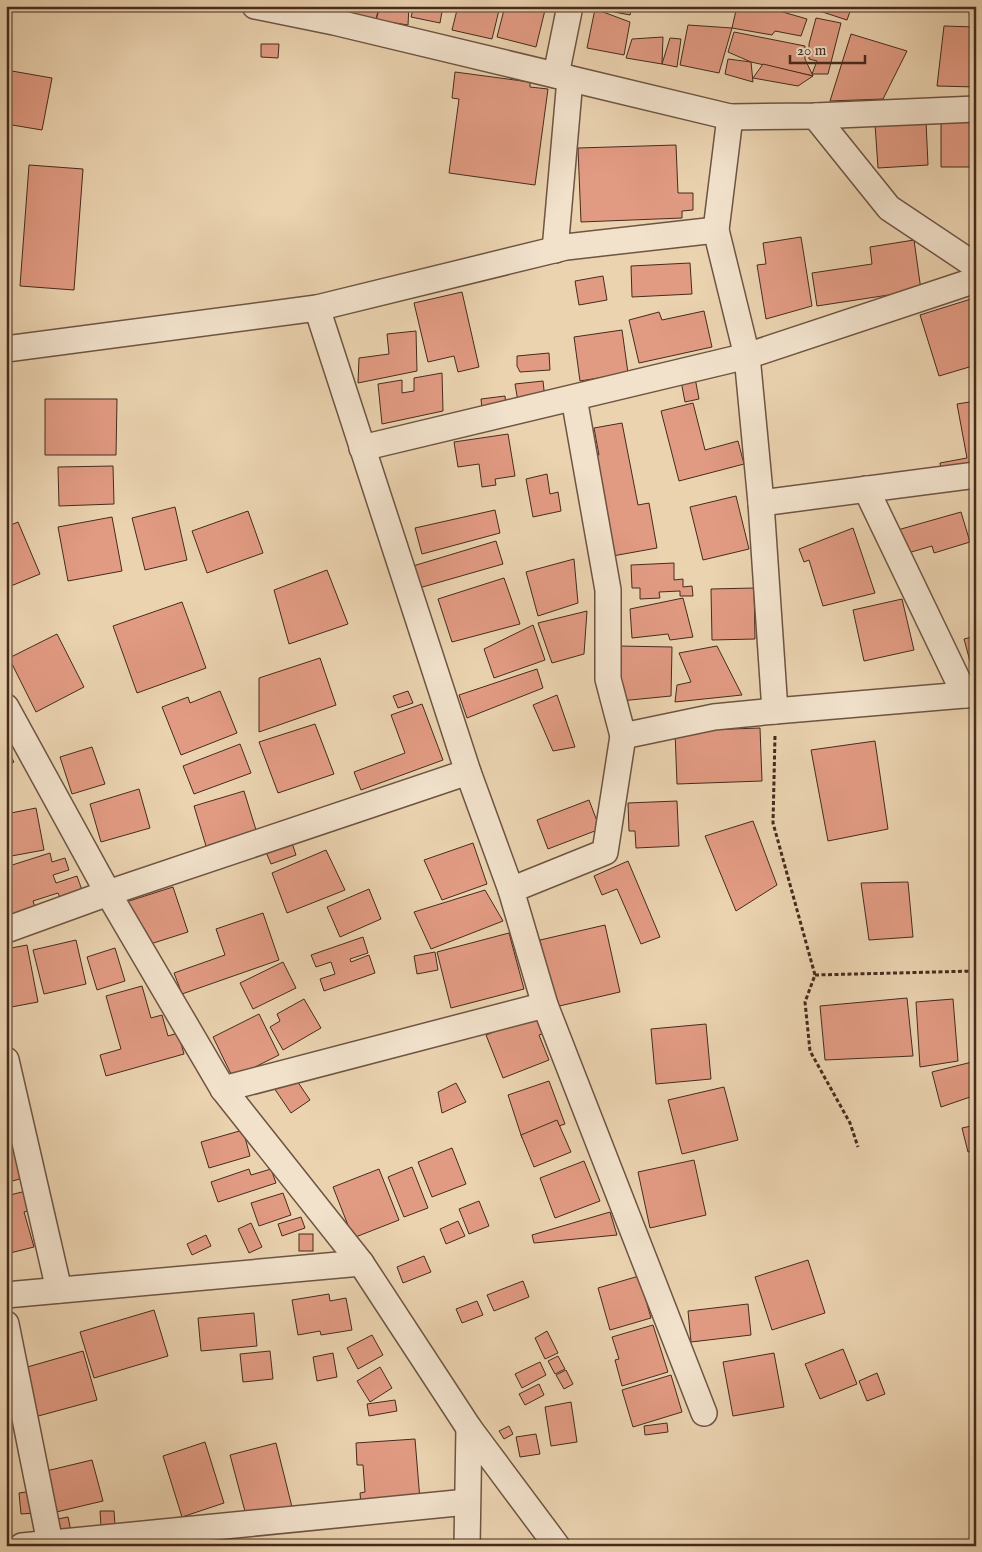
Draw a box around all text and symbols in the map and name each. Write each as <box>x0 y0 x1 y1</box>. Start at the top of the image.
scale bar <box>790 32 864 64</box>
text: 20 m <box>797 41 827 60</box>

